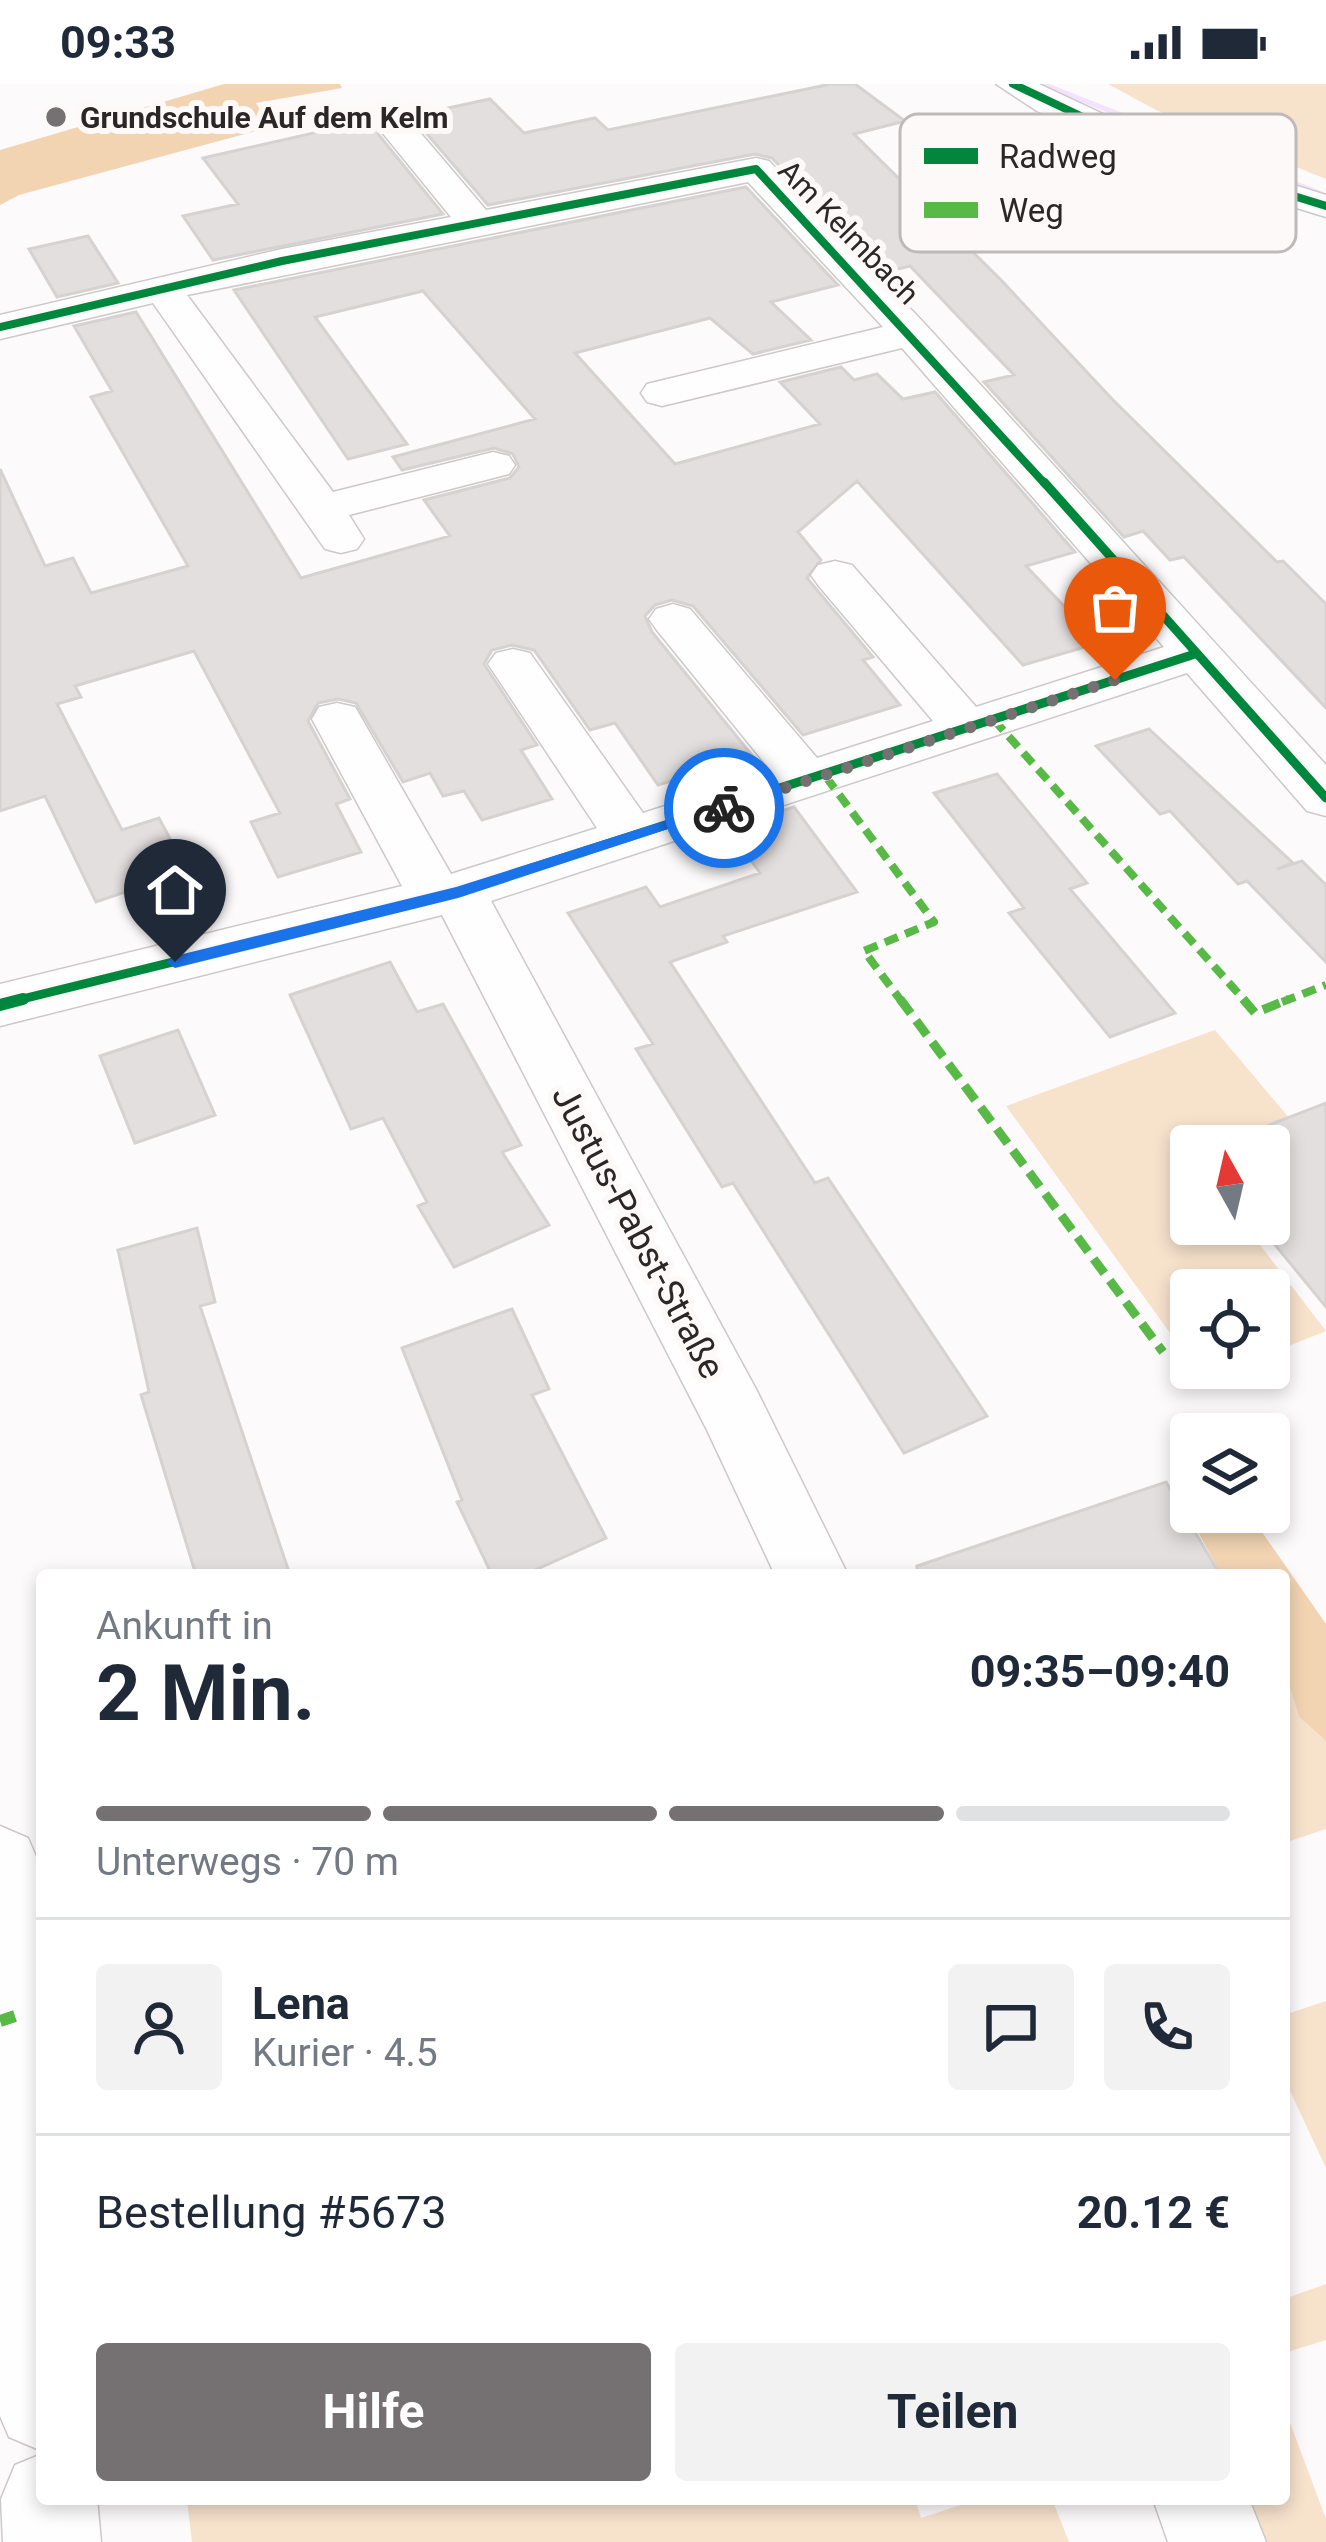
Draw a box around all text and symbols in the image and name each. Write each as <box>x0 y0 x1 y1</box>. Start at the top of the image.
text: 09:33 <box>60 16 176 69</box>
place label: Grundschule Auf dem Kelm <box>80 100 449 135</box>
marker: Grundschule Auf dem Kelm <box>43 104 69 130</box>
legend <box>900 114 1296 252</box>
text: Radweg <box>999 137 1117 176</box>
street label: Am Kelmbach <box>772 153 926 311</box>
text: Weg <box>999 191 1064 230</box>
pin <box>1064 557 1166 680</box>
icon: bag <box>1082 575 1148 641</box>
courier <box>664 748 784 868</box>
icon: bike <box>691 775 757 841</box>
pin <box>124 839 226 962</box>
icon: home <box>142 857 208 923</box>
street label: Justus-Pabst-Straße <box>543 1078 733 1386</box>
north arrow <box>1170 1125 1290 1245</box>
map controls <box>1170 1125 1290 1533</box>
button: locate <box>1170 1269 1290 1389</box>
button: layers <box>1170 1413 1290 1533</box>
text: Ankunft in <box>96 1603 273 1649</box>
text: 09:35–09:40 <box>970 1645 1230 1698</box>
text: 2 Min. <box>96 1648 315 1739</box>
text: Unterwegs · 70 m <box>96 1839 399 1885</box>
button: person <box>96 1964 222 2090</box>
button: chat <box>948 1964 1074 2090</box>
button: phone <box>1104 1964 1230 2090</box>
text: Lena <box>252 1977 350 2030</box>
text: Kurier · 4.5 <box>252 2030 438 2076</box>
text: Bestellung #5673 <box>96 2186 447 2239</box>
text: 20.12 € <box>1077 2186 1230 2239</box>
button: Hilfe <box>96 2343 651 2481</box>
button: Teilen <box>675 2343 1230 2481</box>

